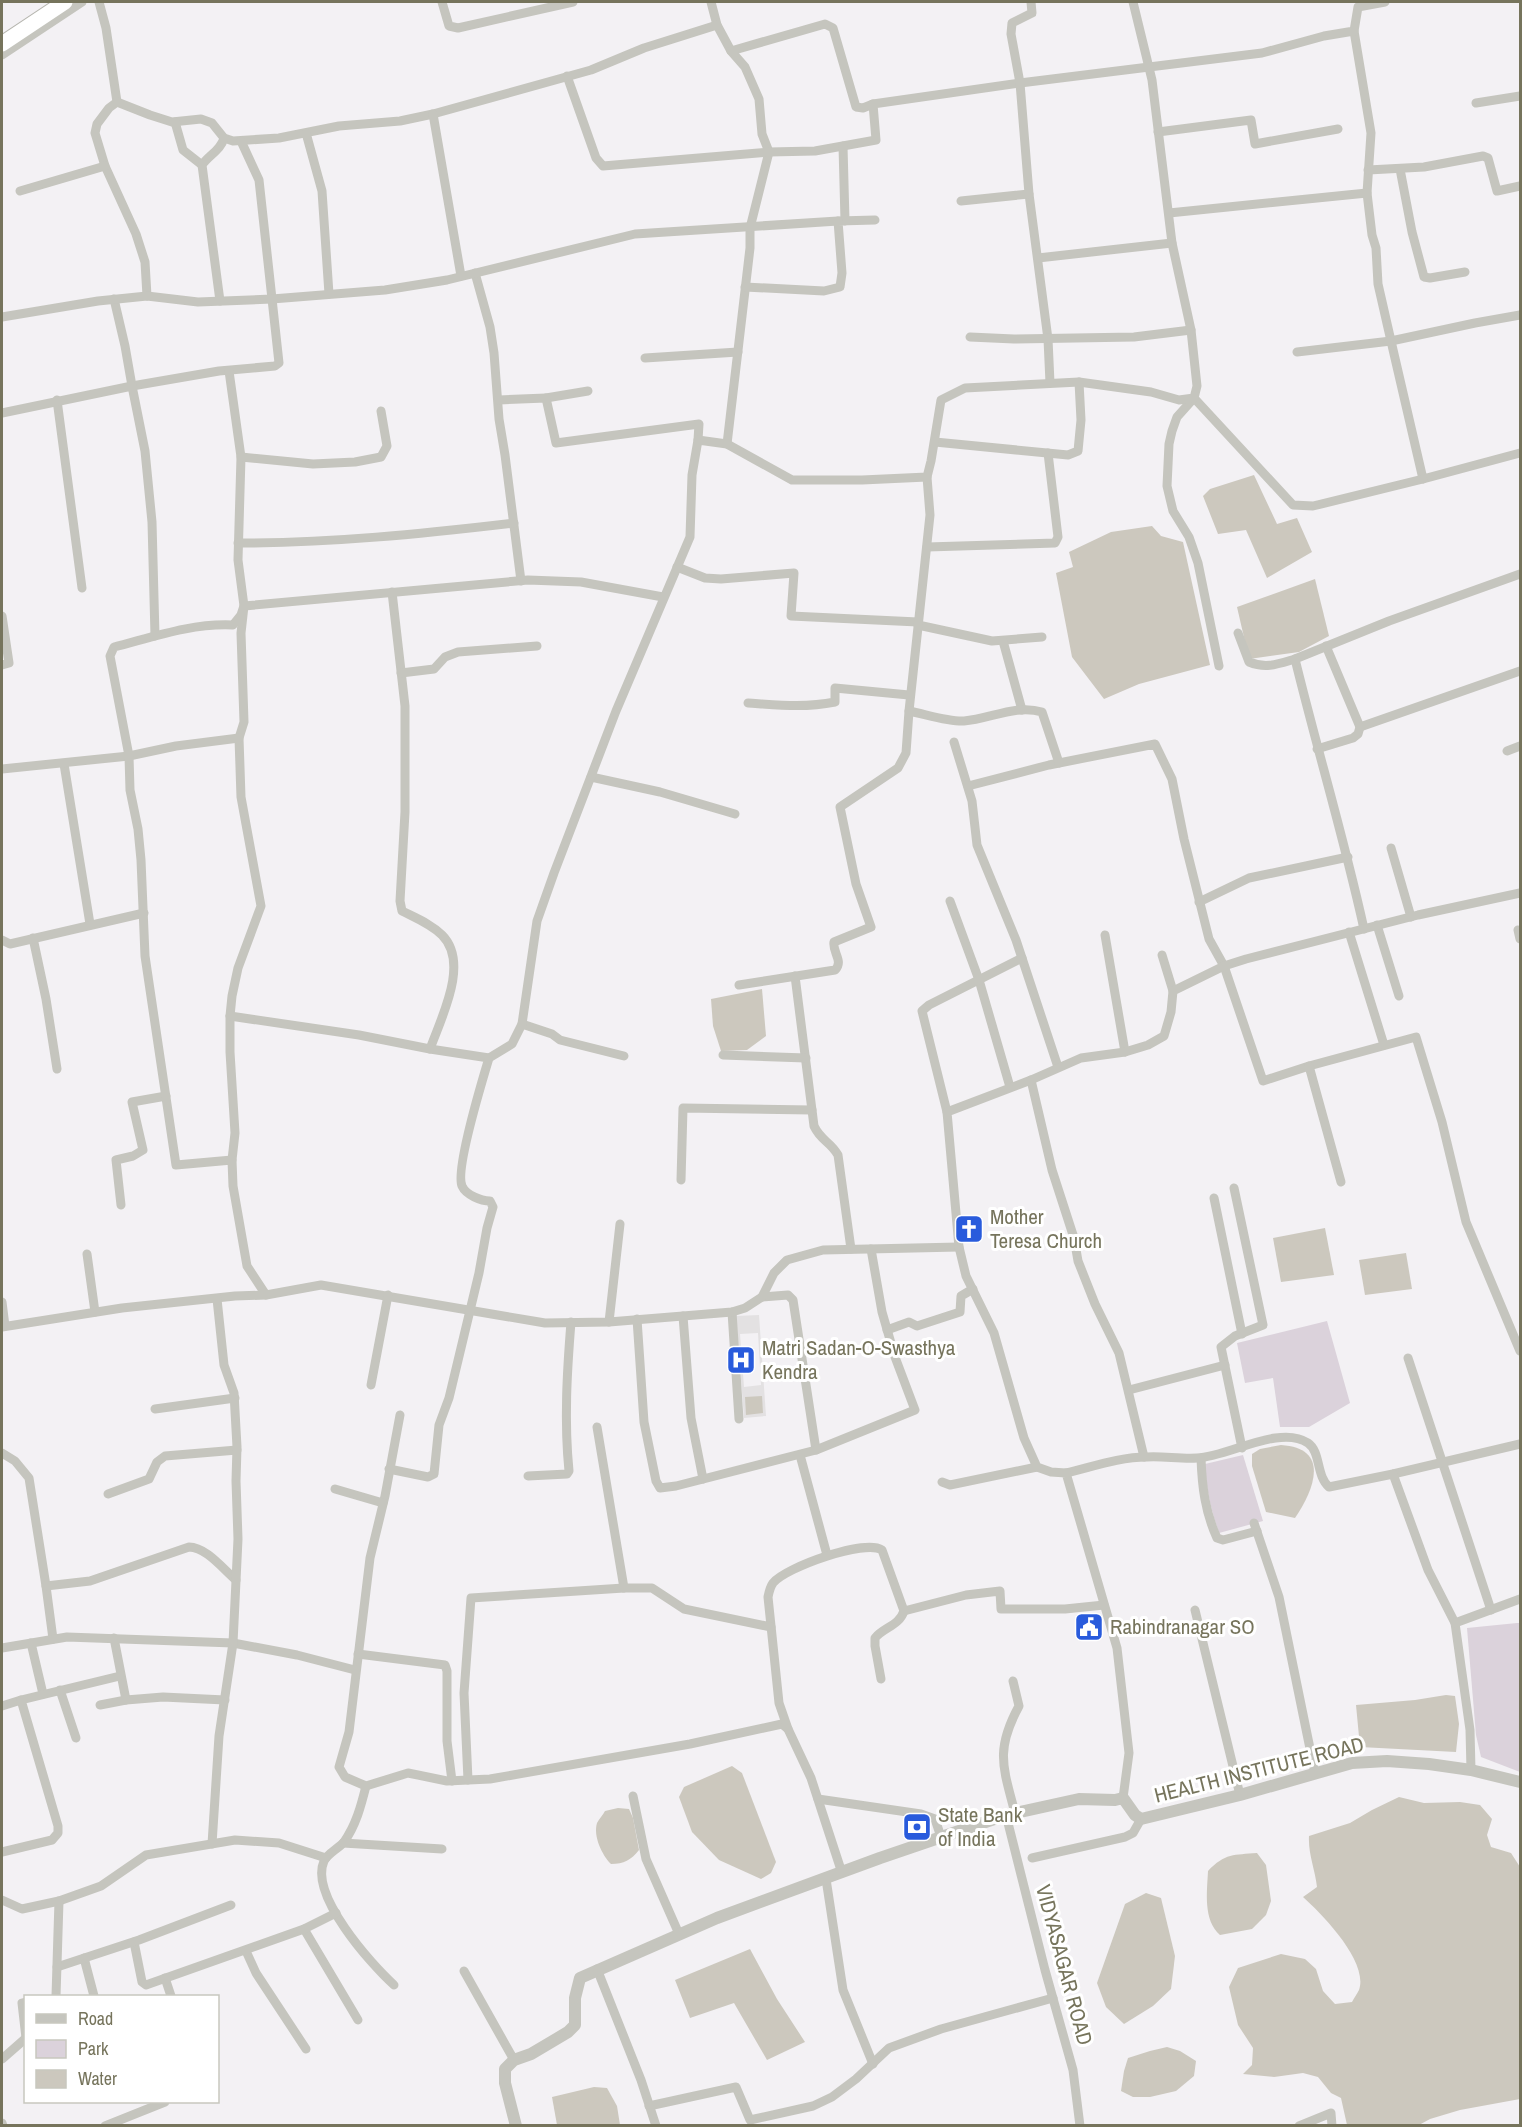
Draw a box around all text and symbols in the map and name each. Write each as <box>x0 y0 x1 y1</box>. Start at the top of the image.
place label: Mother Teresa Church <box>990 1202 1102 1255</box>
church icon: Mother Teresa Church <box>953 1213 985 1245</box>
place label: Matri Sadan-O-Swasthya Kendra <box>762 1333 956 1386</box>
hospital icon: Matri Sadan-O-Swasthya Kendra <box>725 1344 757 1376</box>
public building icon: Rabindranagar SO <box>1073 1611 1105 1643</box>
place label: Rabindranagar SO <box>1110 1612 1255 1641</box>
street label: HEALTH INSTITUTE ROAD <box>1151 1729 1367 1810</box>
place label: State Bank of India <box>938 1800 1023 1853</box>
bank icon: State Bank of India <box>901 1811 933 1843</box>
street label: VIDYASAGAR ROAD <box>1029 1881 1100 2048</box>
legend <box>24 1995 219 2103</box>
text: Road <box>78 2006 113 2031</box>
text: Park <box>78 2036 109 2061</box>
text: Water <box>78 2066 117 2091</box>

